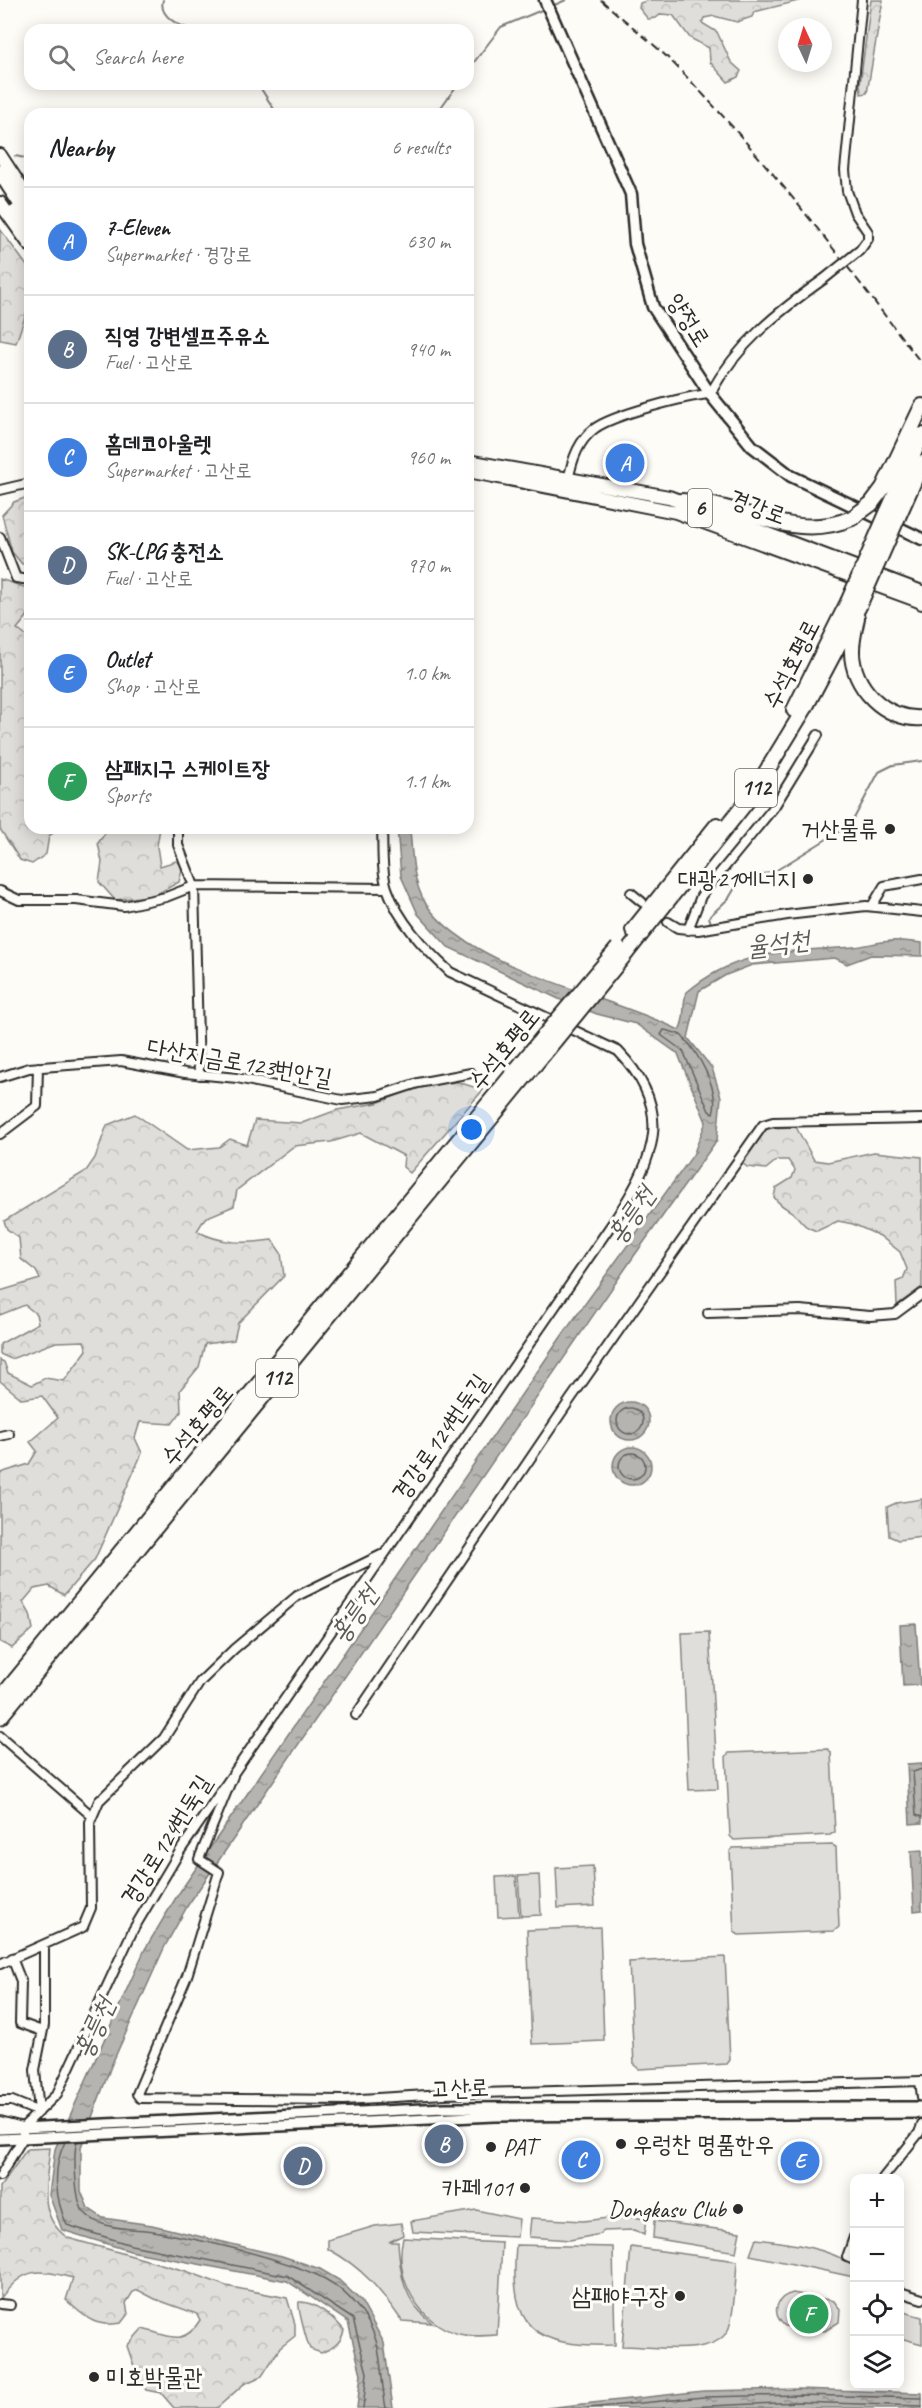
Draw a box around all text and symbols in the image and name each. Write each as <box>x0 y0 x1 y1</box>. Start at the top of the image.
north arrow <box>778 18 832 72</box>
search box <box>24 24 474 90</box>
icon: search <box>45 41 78 74</box>
text: Search here <box>93 43 183 71</box>
text: Nearby <box>48 131 113 164</box>
text: 6 results <box>391 135 450 160</box>
text: 7-Eleven <box>105 214 170 242</box>
text: A <box>62 229 73 254</box>
text: 630 m <box>407 229 450 254</box>
text: Supermarket · 경강로 <box>105 242 252 267</box>
street label: 양정로 <box>661 287 717 353</box>
text: 직영 강변셀프주유소 <box>105 322 270 350</box>
text: B <box>62 337 73 362</box>
text: 940 m <box>407 337 450 362</box>
text: Fuel · 고산로 <box>105 350 193 375</box>
text: 홈데코아울렛 <box>105 430 211 458</box>
pin: A <box>606 440 644 486</box>
text: C <box>63 445 72 470</box>
text: 960 m <box>407 445 450 470</box>
text: Supermarket · 고산로 <box>105 458 252 483</box>
street label: 경강로 <box>726 483 790 531</box>
road number: 6 <box>688 489 712 527</box>
text: SK-LPG 충전소 <box>105 538 224 566</box>
text: D <box>62 553 73 578</box>
text: 970 m <box>407 553 450 578</box>
text: Fuel · 고산로 <box>105 566 193 591</box>
street label: 수석호평로 <box>756 614 826 714</box>
text: Outlet <box>105 646 150 674</box>
text: E <box>62 661 73 686</box>
text: 1.0 km <box>404 661 450 686</box>
text: Shop · 고산로 <box>105 674 201 699</box>
text: 삼패지구 스케이트장 <box>105 755 270 783</box>
text: F <box>63 769 72 794</box>
text: 1.1 km <box>404 769 450 794</box>
road number: 112 <box>735 769 777 807</box>
text: Sports <box>105 783 150 808</box>
place label: 거산물류 <box>801 814 878 844</box>
marker: 거산물류 <box>883 822 897 836</box>
place label: 대광21에너지 <box>678 864 796 894</box>
marker: 대광21에너지 <box>801 872 815 886</box>
water label: 율석천 <box>745 922 814 963</box>
street label: 수석호평로 <box>462 1002 546 1096</box>
street label: 다산지금로123번안길 <box>145 1031 335 1093</box>
your location <box>457 1115 486 1144</box>
water label: 홍릉천 <box>599 1177 664 1250</box>
road number: 112 <box>256 1359 298 1397</box>
street label: 경강로124번둑길 <box>385 1368 495 1506</box>
street label: 수석호평로 <box>154 1378 240 1472</box>
water label: 홍릉천 <box>322 1576 387 1649</box>
street label: 경강로124번둑길 <box>114 1769 218 1911</box>
water label: 홍릉천 <box>66 1990 124 2063</box>
street label: 고산로 <box>431 2072 489 2104</box>
pin: B <box>424 2122 464 2166</box>
place label: 우렁찬 명품한우 <box>633 2129 774 2159</box>
place label: PAT <box>503 2132 542 2162</box>
marker: 우렁찬 명품한우 <box>614 2137 628 2151</box>
pin: C <box>562 2138 600 2182</box>
pin: E <box>780 2138 820 2184</box>
marker: PAT <box>484 2140 498 2154</box>
pin: D <box>284 2144 322 2188</box>
place label: 카페101 <box>442 2173 514 2203</box>
map controls <box>850 2174 904 2390</box>
button: + <box>850 2174 904 2228</box>
marker: 카페101 <box>518 2181 532 2195</box>
place label: Dongkasu Club <box>608 2194 728 2224</box>
marker: Dongkasu Club <box>731 2202 745 2216</box>
button: − <box>850 2228 904 2282</box>
place label: 삼패야구장 <box>571 2281 668 2311</box>
button: locate <box>850 2282 904 2336</box>
marker: 삼패야구장 <box>673 2289 687 2303</box>
pin: F <box>790 2292 828 2336</box>
button: layers <box>850 2336 904 2390</box>
place label: 미호박물관 <box>106 2362 203 2392</box>
marker: 미호박물관 <box>87 2370 101 2384</box>

